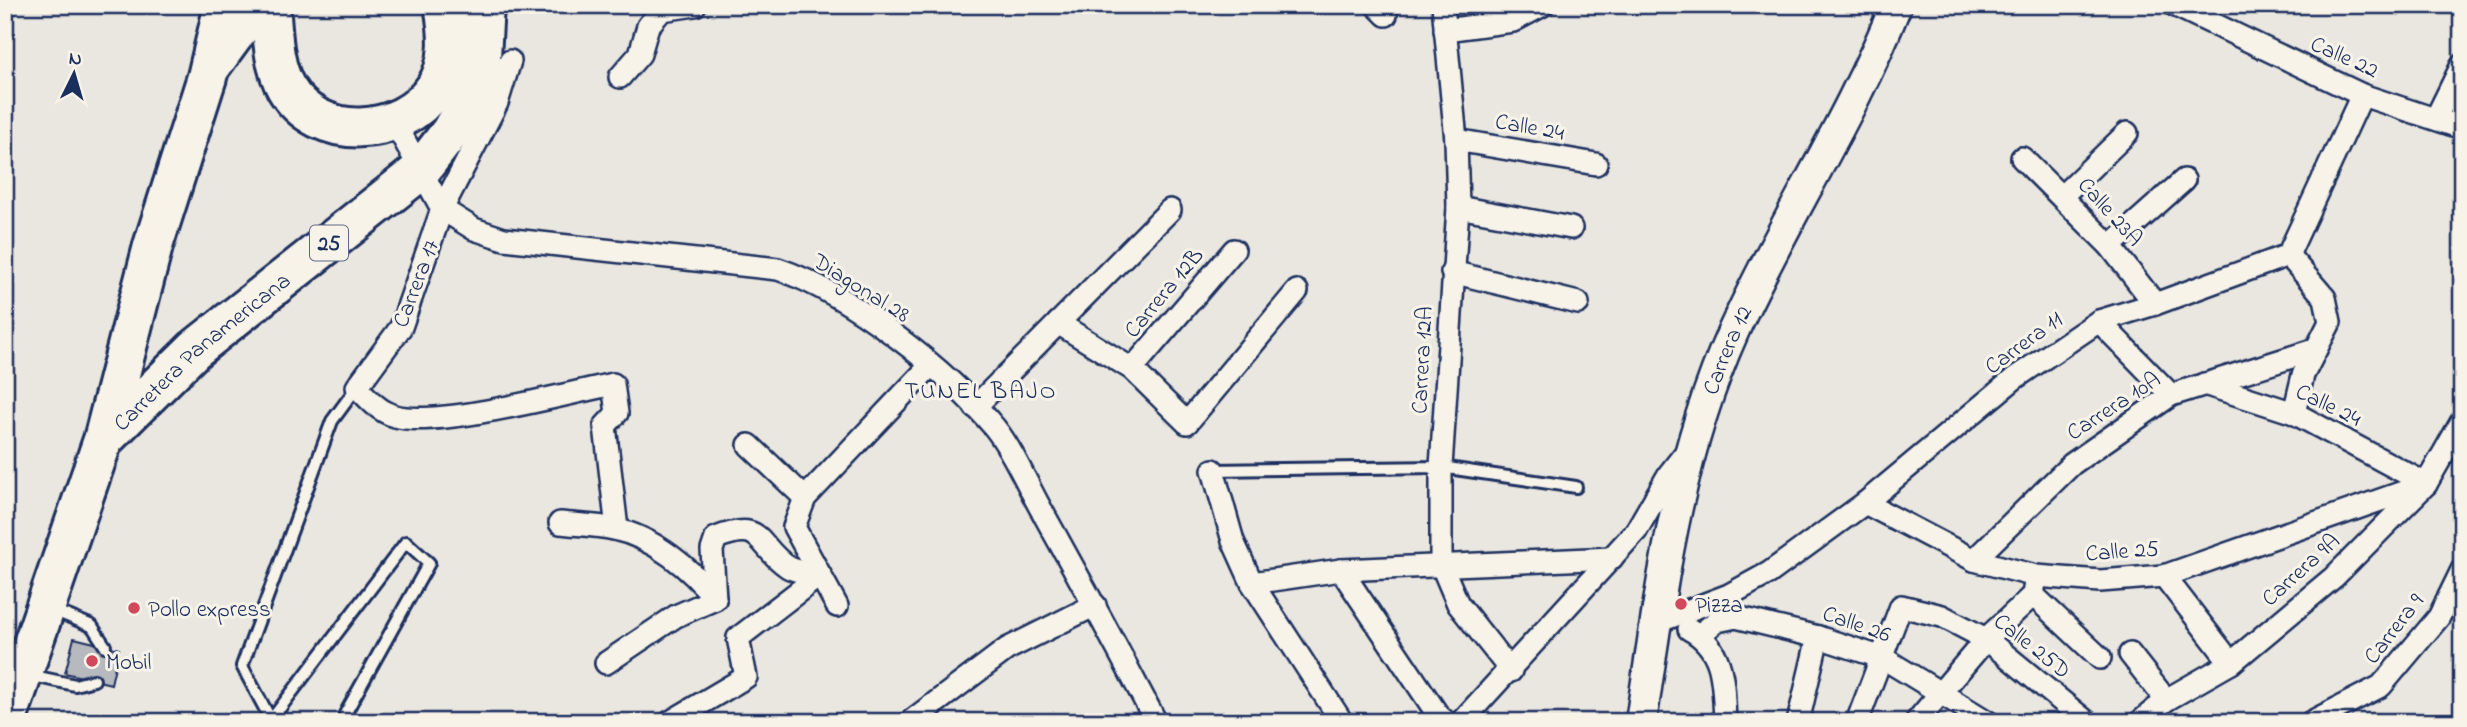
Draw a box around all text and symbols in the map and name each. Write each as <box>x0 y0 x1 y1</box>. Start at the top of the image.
street label: Calle 22 <box>2305 29 2383 88</box>
north arrow <box>38 38 108 108</box>
text: N <box>68 46 83 74</box>
street label: Calle 24 <box>1492 106 1567 151</box>
street label: Calle 23A <box>2069 170 2149 255</box>
road number: 25 <box>310 226 348 260</box>
street label: Carrera 17 <box>385 235 449 333</box>
street label: Carrera 12B <box>1117 241 1213 346</box>
street label: Diagonal 28 <box>804 246 916 333</box>
street label: Carretera Panamericana <box>107 265 298 440</box>
street label: Carrera 12 <box>1695 301 1762 400</box>
street label: Carrera 11 <box>1979 304 2070 384</box>
street label: Carrera 12A <box>1404 305 1443 415</box>
street label: Carrera 10A <box>2061 364 2168 450</box>
district label: TUNEL BAJO <box>905 375 1057 410</box>
street label: Calle 24 <box>2289 376 2367 437</box>
street label: Carrera 9A <box>2255 526 2348 615</box>
street label: Calle 25 <box>2084 533 2160 572</box>
street label: Carrera 9 <box>2357 587 2433 672</box>
place label: Pizza <box>1695 590 1743 623</box>
place label: Pollo express <box>148 594 271 627</box>
marker: Pizza <box>1673 596 1689 612</box>
street label: Calle 26 <box>1818 598 1895 652</box>
marker: Pollo express <box>126 600 142 616</box>
street label: Calle 25D <box>1986 606 2077 688</box>
place label: Mobil <box>106 647 151 680</box>
marker: Mobil <box>84 653 100 669</box>

